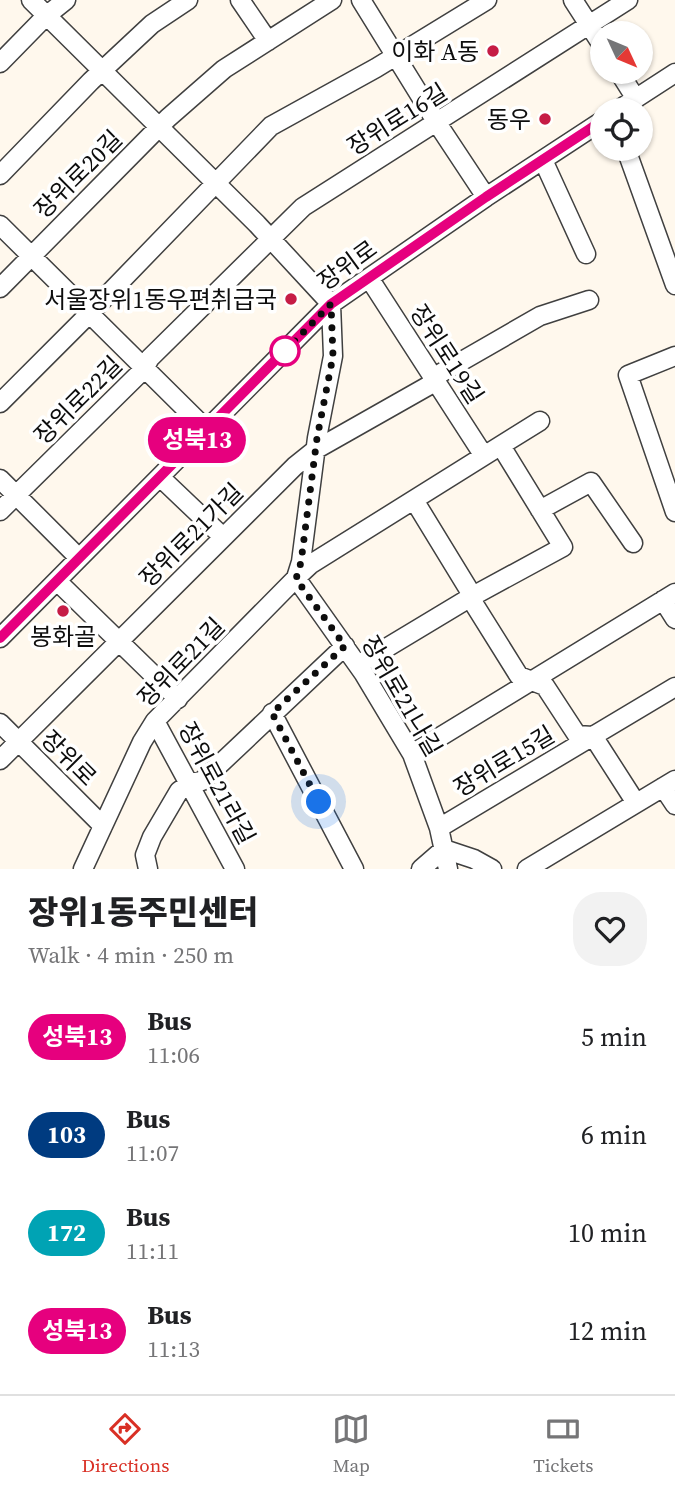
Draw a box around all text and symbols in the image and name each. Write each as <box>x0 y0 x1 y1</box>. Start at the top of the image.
north arrow <box>590 21 653 84</box>
map controls <box>590 21 653 161</box>
place label: 이화 A동 <box>391 35 479 68</box>
marker: 이화 A동 <box>485 43 501 59</box>
street label: 장위로16길 <box>341 75 453 163</box>
button: locate <box>590 98 653 161</box>
place label: 동우 <box>487 103 531 136</box>
marker: 동우 <box>537 111 553 127</box>
street label: 장위로20길 <box>27 123 129 225</box>
street label: 장위로 <box>311 232 383 298</box>
place label: 서울장위1동우편취급국 <box>44 283 277 316</box>
marker: 서울장위1동우편취급국 <box>283 291 299 307</box>
street label: 장위로19길 <box>403 298 491 410</box>
unlabelled marker <box>270 336 300 366</box>
street label: 장위로22길 <box>27 349 129 451</box>
line badge: 성북13 <box>148 417 246 463</box>
text: 성북13 <box>162 423 232 456</box>
street label: 장위로21가길 <box>132 476 250 594</box>
marker: 봉화골 <box>55 603 71 619</box>
street label: 장위로21길 <box>130 610 232 714</box>
place label: 봉화골 <box>30 620 96 653</box>
street label: 장위로21나길 <box>354 630 450 762</box>
street label: 장위로21라길 <box>171 716 263 850</box>
street label: 장위로15길 <box>447 718 561 804</box>
street label: 장위로 <box>34 723 104 793</box>
your location <box>301 784 336 819</box>
text: 장위1동주민센터 <box>28 890 259 935</box>
button: heart <box>573 892 647 966</box>
text: Walk · 4 min · 250 m <box>28 939 234 971</box>
text: Bus <box>147 1003 191 1039</box>
text: 5 min <box>581 1019 647 1055</box>
text: 성북13 <box>42 1020 112 1053</box>
text: 11:06 <box>147 1039 200 1071</box>
text: Bus <box>126 1101 170 1137</box>
text: 6 min <box>581 1117 647 1153</box>
text: 103 <box>47 1118 86 1151</box>
text: 11:07 <box>126 1137 179 1169</box>
text: Bus <box>126 1199 170 1235</box>
text: 10 min <box>568 1215 647 1251</box>
text: 172 <box>47 1216 86 1249</box>
text: 11:11 <box>126 1235 179 1267</box>
text: Bus <box>147 1297 191 1333</box>
text: 12 min <box>568 1313 647 1349</box>
text: 성북13 <box>42 1314 112 1347</box>
text: 11:13 <box>147 1333 200 1365</box>
tab: Directions <box>81 1410 169 1478</box>
tab: Map <box>332 1410 370 1478</box>
tab: Tickets <box>533 1410 594 1478</box>

